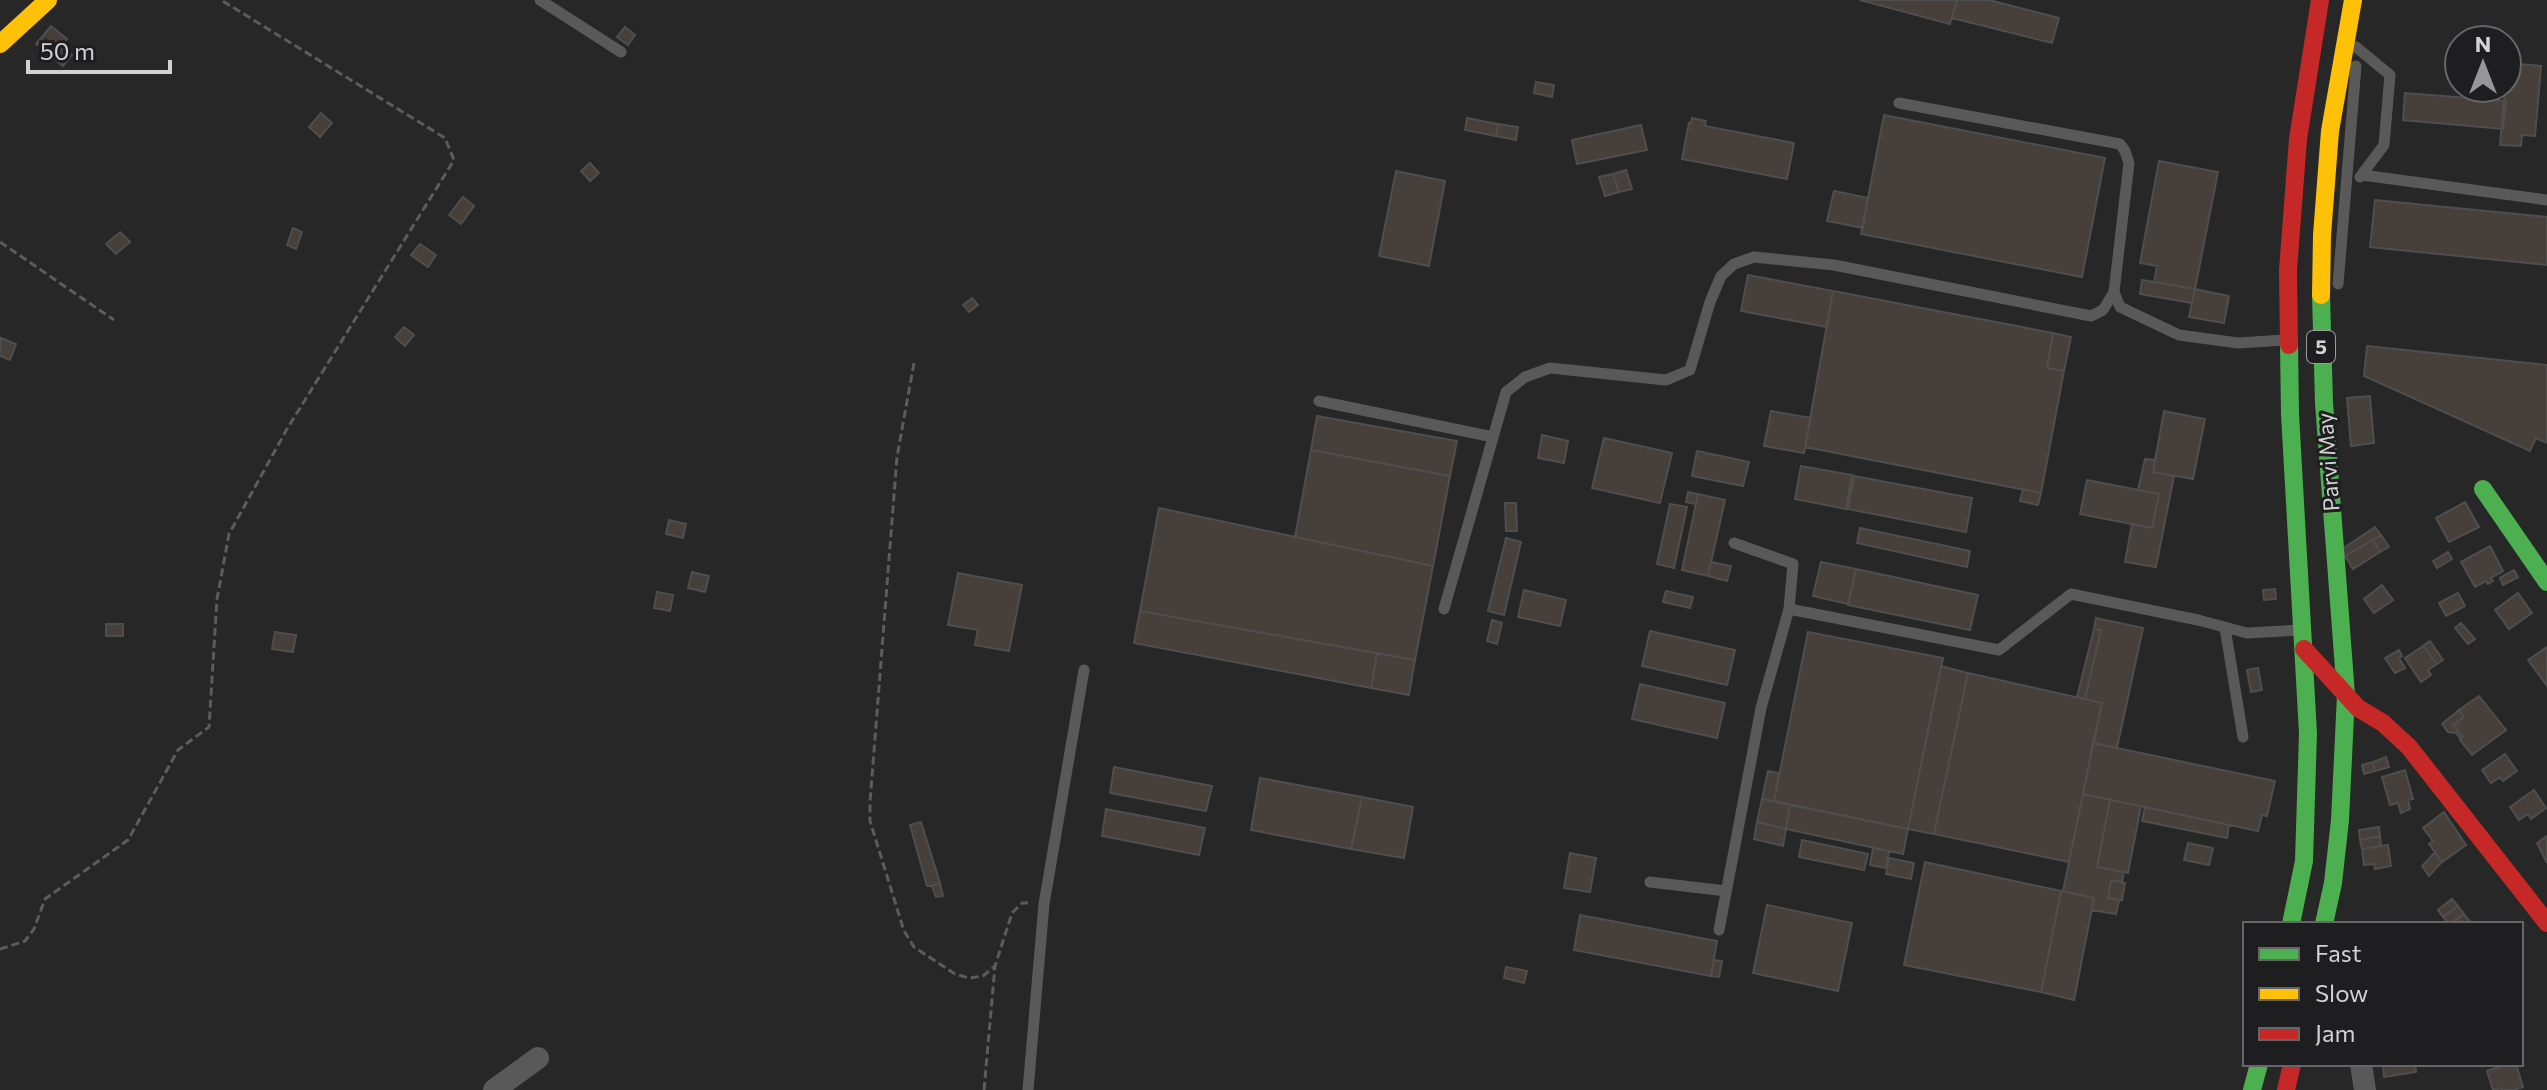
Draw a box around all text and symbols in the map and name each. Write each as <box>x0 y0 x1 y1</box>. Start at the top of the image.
scale bar <box>28 24 170 74</box>
north arrow <box>2443 24 2523 104</box>
text: N <box>2475 30 2491 57</box>
text: 50 m <box>40 36 95 65</box>
road number: 5 <box>2307 331 2335 363</box>
street label: Parvi May <box>2311 412 2344 512</box>
legend <box>2243 922 2523 1066</box>
text: Fast <box>2315 938 2362 967</box>
text: Slow <box>2315 978 2368 1007</box>
text: Jam <box>2315 1018 2355 1047</box>

